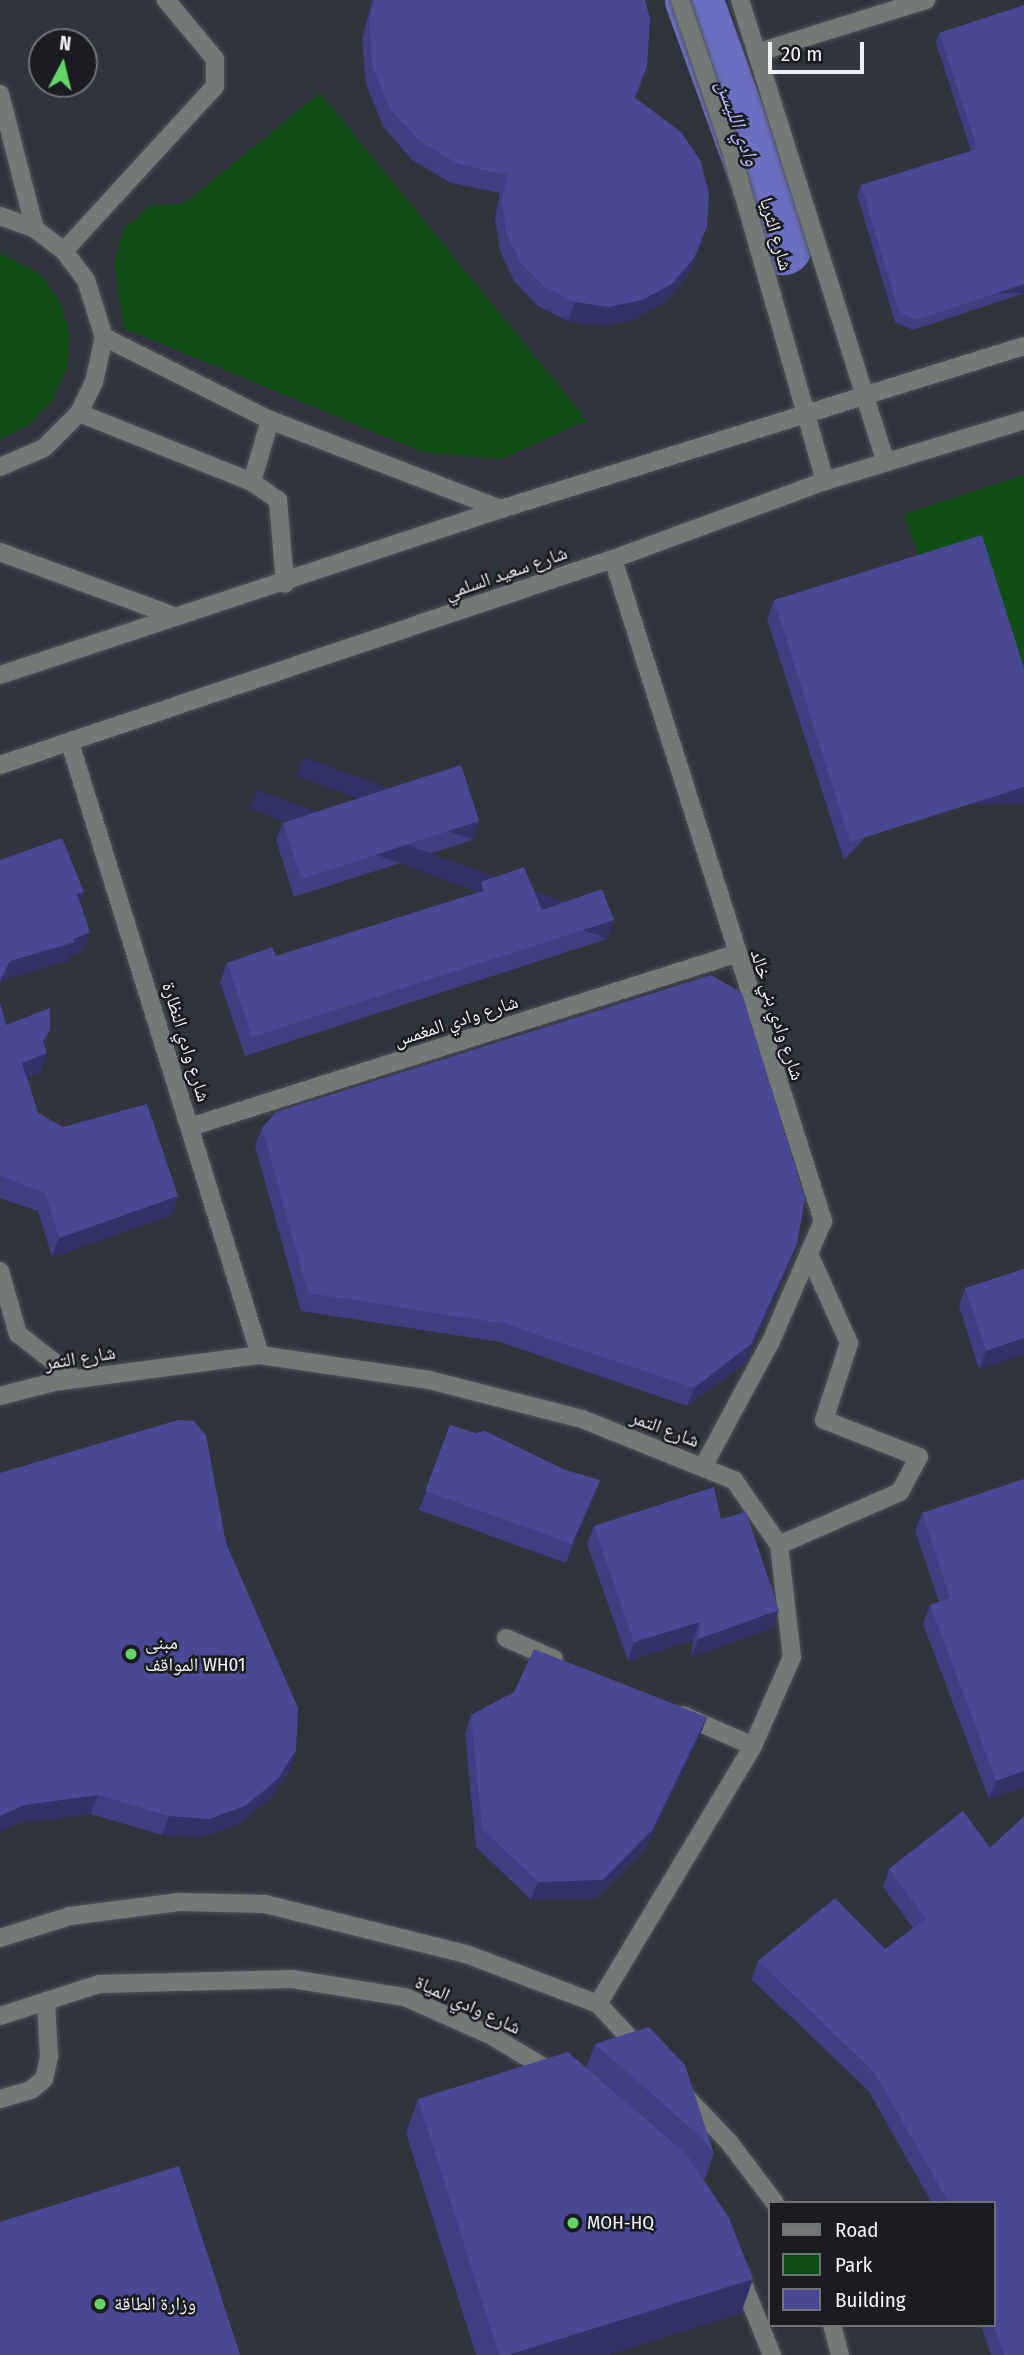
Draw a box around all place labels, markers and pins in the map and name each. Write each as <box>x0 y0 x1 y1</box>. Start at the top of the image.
place label: مبنى المواقف WH01 <box>145 1632 245 1676</box>
marker: مبنى المواقف WH01 <box>123 1646 139 1662</box>
place label: MOH-HQ <box>587 2212 654 2234</box>
marker: MOH-HQ <box>565 2215 581 2231</box>
place label: وزارة الطاقة <box>114 2293 196 2315</box>
marker: وزارة الطاقة <box>92 2296 108 2312</box>

